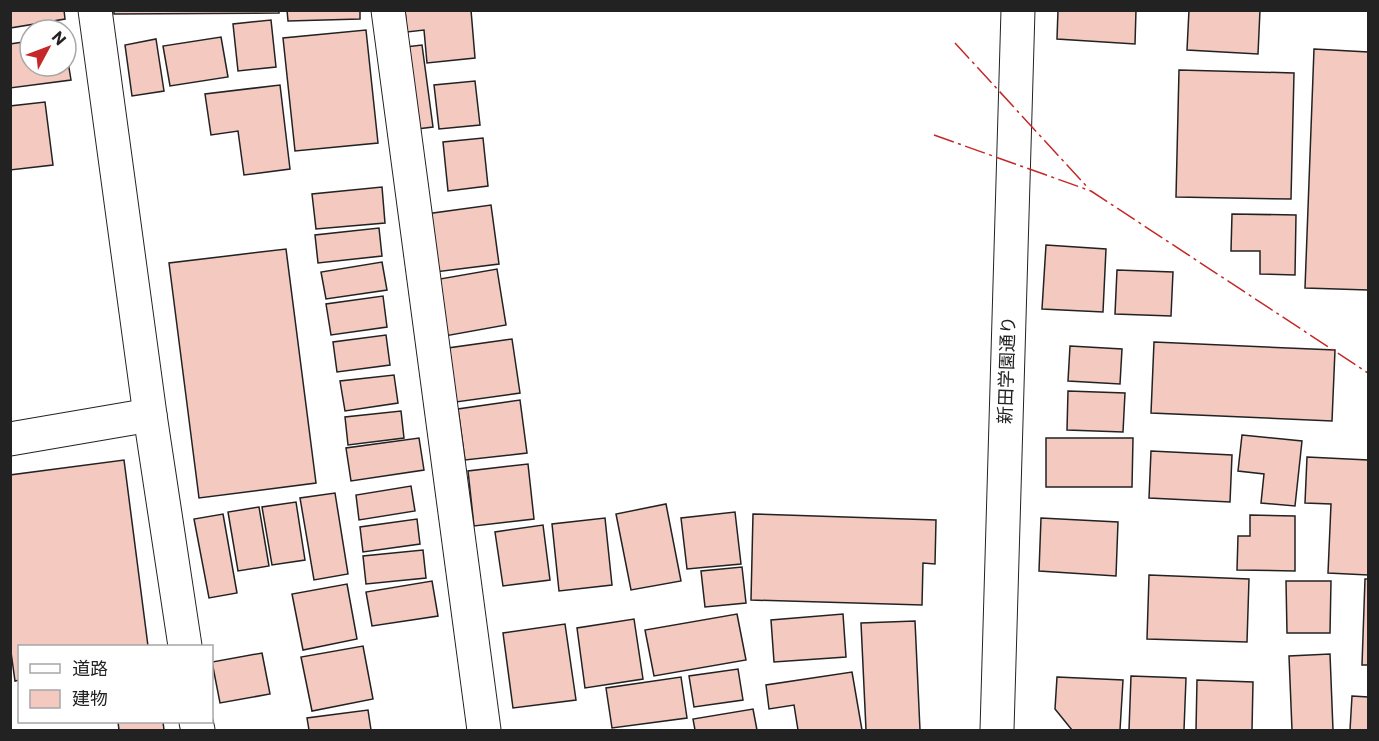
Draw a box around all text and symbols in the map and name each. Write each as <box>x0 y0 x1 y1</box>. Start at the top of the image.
north arrow <box>18 18 78 78</box>
text: N <box>49 27 71 49</box>
street label: 新田学園通り <box>993 316 1019 424</box>
legend <box>18 645 213 723</box>
text: 道路 <box>72 657 108 679</box>
text: 建物 <box>72 687 108 709</box>

